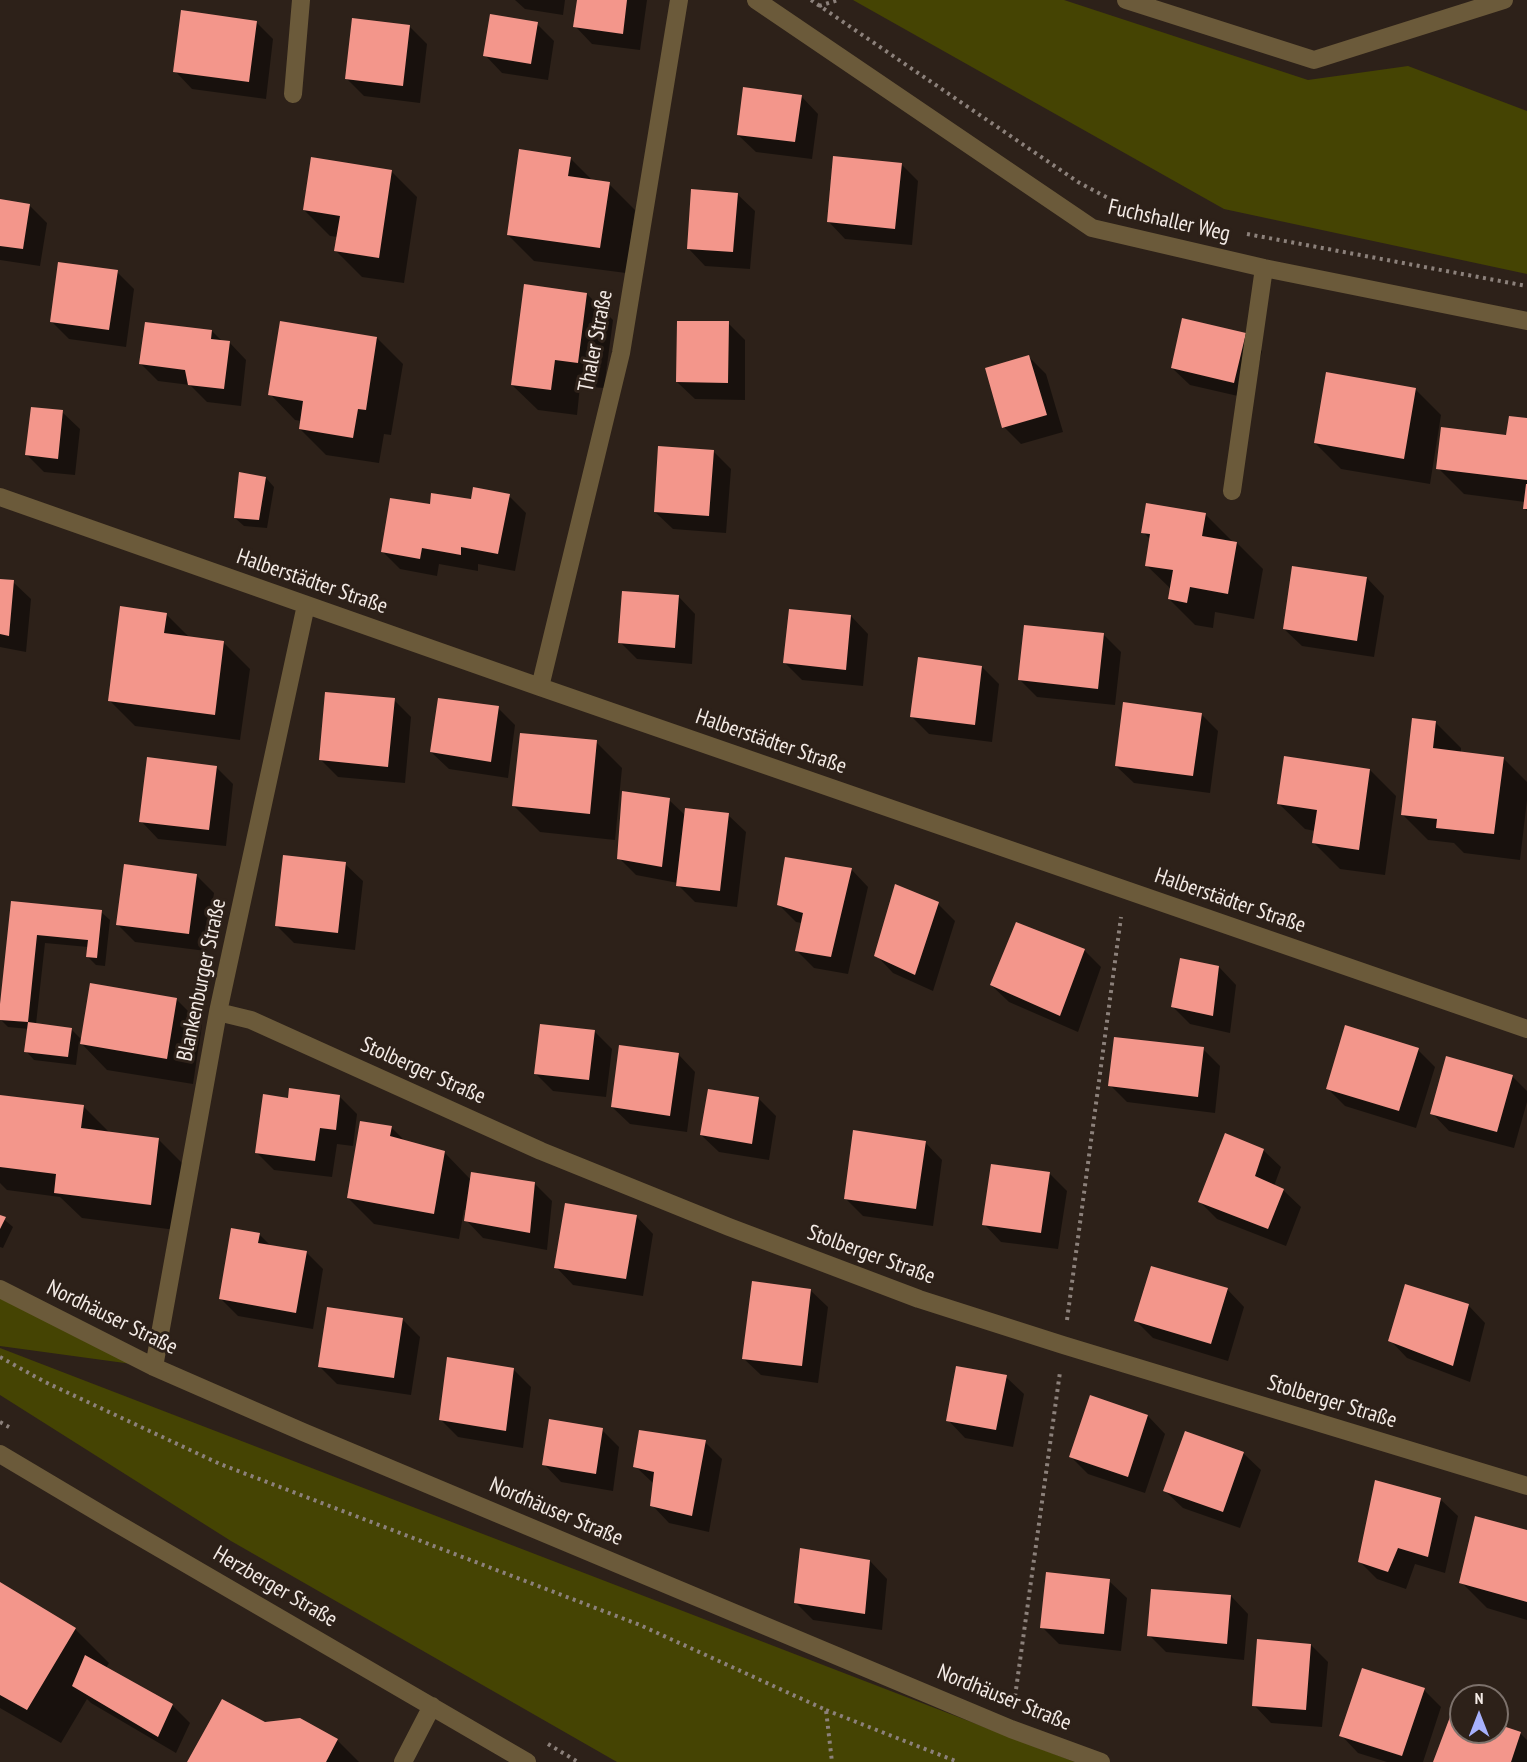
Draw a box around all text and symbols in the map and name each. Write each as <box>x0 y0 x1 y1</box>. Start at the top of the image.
street label: Fuchshaller Weg <box>1105 194 1233 248</box>
street label: Thaler Straße <box>573 288 619 394</box>
street label: Halberstädter Straße <box>233 544 391 620</box>
street label: Halberstädter Straße <box>692 704 850 780</box>
street label: Halberstädter Straße <box>1151 863 1309 939</box>
street label: Blankenburger Straße <box>172 896 232 1064</box>
street label: Stolberger Straße <box>356 1032 490 1110</box>
street label: Stolberger Straße <box>804 1220 938 1290</box>
street label: Nordhäuser Straße <box>42 1275 182 1361</box>
street label: Stolberger Straße <box>1264 1370 1400 1434</box>
street label: Nordhäuser Straße <box>485 1472 627 1552</box>
street label: Herzberger Straße <box>208 1541 342 1633</box>
street label: Nordhäuser Straße <box>933 1659 1075 1737</box>
north arrow <box>1449 1684 1509 1744</box>
text: N <box>1475 1688 1483 1708</box>

